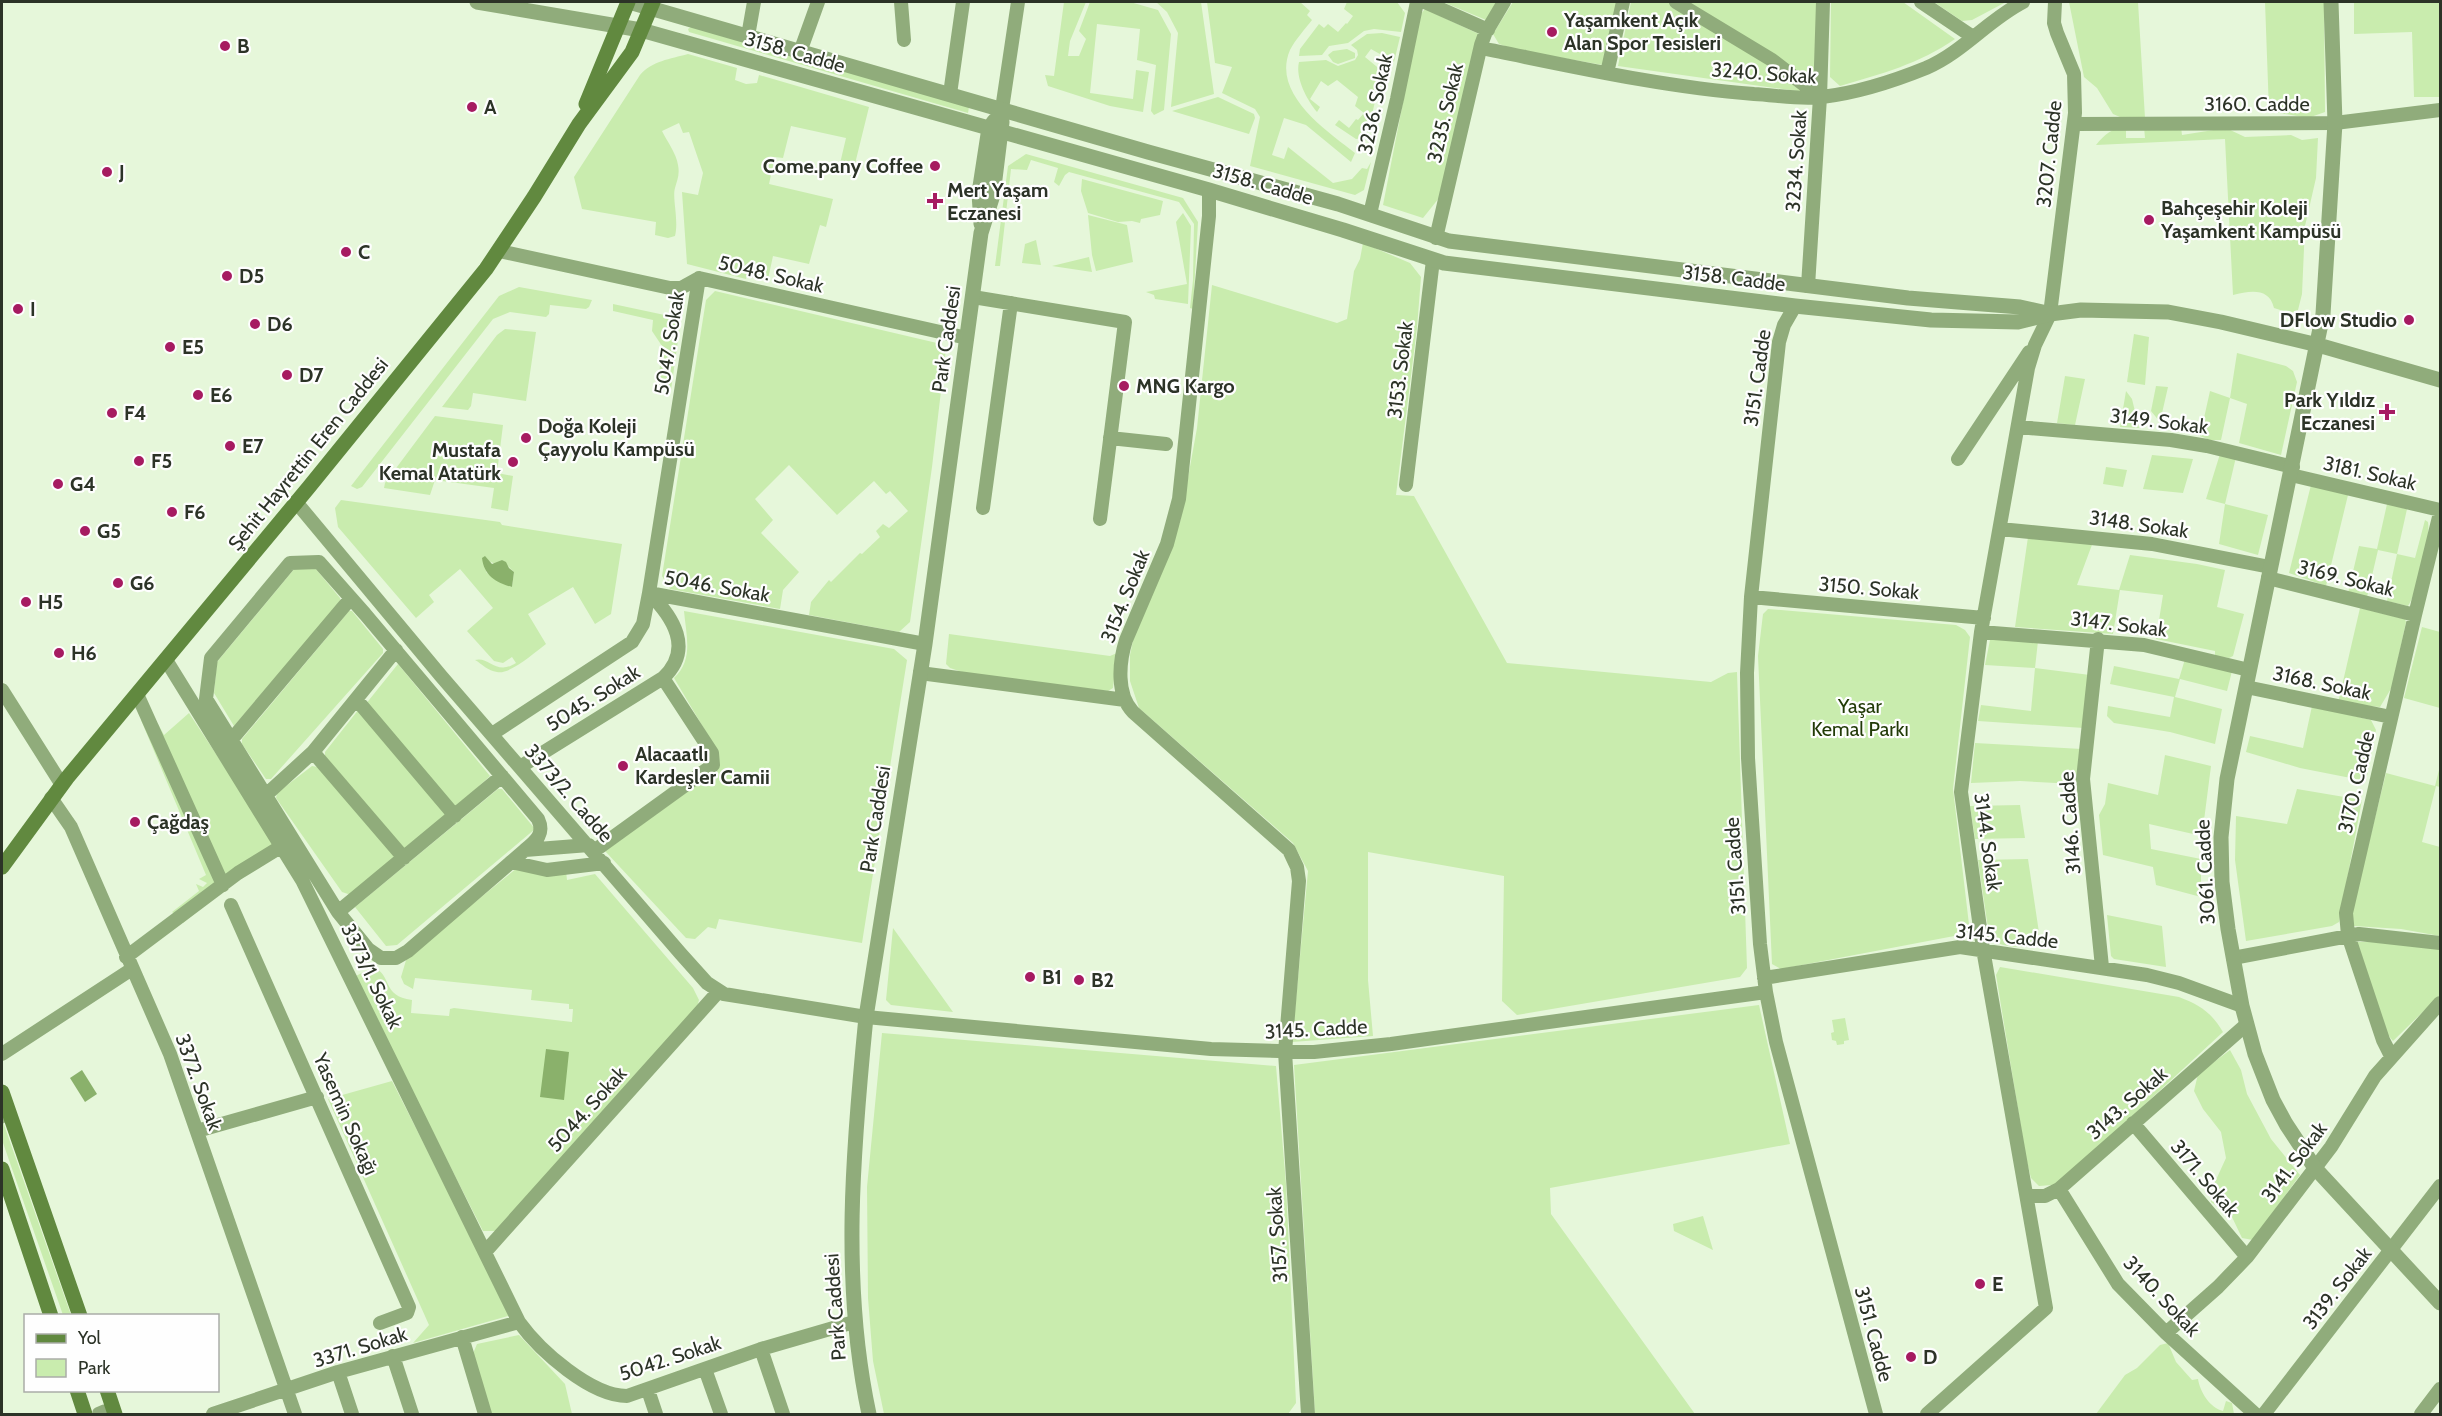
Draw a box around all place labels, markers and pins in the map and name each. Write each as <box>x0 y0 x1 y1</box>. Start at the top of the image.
place label: Yaşamkent Açık Alan Spor Tesisleri <box>1563 8 1721 55</box>
marker: Yaşamkent Açık Alan Spor Tesisleri <box>1545 25 1559 39</box>
place label: B <box>237 34 250 58</box>
marker: B <box>218 39 232 53</box>
place label: A <box>484 95 497 119</box>
marker: A <box>465 100 479 114</box>
place label: Come.pany Coffee <box>763 154 923 178</box>
marker: Come.pany Coffee <box>928 159 942 173</box>
place label: J <box>118 160 125 184</box>
marker: J <box>100 165 114 179</box>
place label: Mert Yaşam Eczanesi <box>947 178 1048 225</box>
marker: Mert Yaşam Eczanesi <box>928 194 942 208</box>
place label: Bahçeşehir Koleji Yaşamkent Kampüsü <box>2160 196 2341 243</box>
marker: Bahçeşehir Koleji Yaşamkent Kampüsü <box>2142 213 2156 227</box>
place label: C <box>358 240 370 264</box>
marker: C <box>339 245 353 259</box>
place label: D5 <box>239 264 264 288</box>
marker: D5 <box>220 269 234 283</box>
place label: I <box>30 297 36 321</box>
marker: I <box>11 302 25 316</box>
place label: DFlow Studio <box>2280 308 2397 332</box>
place label: D6 <box>267 312 293 336</box>
marker: DFlow Studio <box>2402 313 2416 327</box>
marker: D6 <box>248 317 262 331</box>
place label: E5 <box>182 335 204 359</box>
marker: E5 <box>163 340 177 354</box>
place label: D7 <box>299 363 324 387</box>
marker: D7 <box>280 368 294 382</box>
place label: MNG Kargo <box>1136 374 1235 398</box>
marker: MNG Kargo <box>1117 379 1131 393</box>
place label: E6 <box>210 383 233 407</box>
marker: E6 <box>191 388 205 402</box>
place label: Park Yıldız Eczanesi <box>2284 388 2376 435</box>
place label: F4 <box>124 401 146 425</box>
marker: Park Yıldız Eczanesi <box>2380 405 2394 419</box>
marker: F4 <box>105 406 119 420</box>
place label: Doğa Koleji Çayyolu Kampüsü <box>538 414 695 461</box>
marker: Doğa Koleji Çayyolu Kampüsü <box>519 431 533 445</box>
place label: E7 <box>242 434 264 458</box>
place label: Mustafa Kemal Atatürk <box>379 438 501 485</box>
marker: E7 <box>223 439 237 453</box>
place label: F5 <box>151 449 172 473</box>
marker: F5 <box>132 454 146 468</box>
marker: Mustafa Kemal Atatürk <box>506 455 520 469</box>
place label: G4 <box>70 472 96 496</box>
marker: G4 <box>51 477 65 491</box>
place label: F6 <box>184 500 206 524</box>
marker: F6 <box>165 505 179 519</box>
place label: G5 <box>97 519 121 543</box>
marker: G5 <box>78 524 92 538</box>
place label: G6 <box>130 571 155 595</box>
marker: G6 <box>111 576 125 590</box>
place label: H5 <box>38 590 63 614</box>
marker: H5 <box>19 595 33 609</box>
place label: H6 <box>71 641 97 665</box>
marker: H6 <box>52 646 66 660</box>
place label: Alacaatlı Kardeşler Camii <box>635 742 770 789</box>
marker: Alacaatlı Kardeşler Camii <box>616 759 630 773</box>
place label: Çağdaş <box>147 810 209 834</box>
marker: Çağdaş <box>128 815 142 829</box>
place label: B1 <box>1042 965 1062 989</box>
place label: B2 <box>1091 968 1114 992</box>
marker: B1 <box>1023 970 1037 984</box>
marker: B2 <box>1072 973 1086 987</box>
place label: E <box>1992 1272 2003 1296</box>
marker: E <box>1973 1277 1987 1291</box>
place label: D <box>1923 1345 1937 1369</box>
marker: D <box>1904 1350 1918 1364</box>

